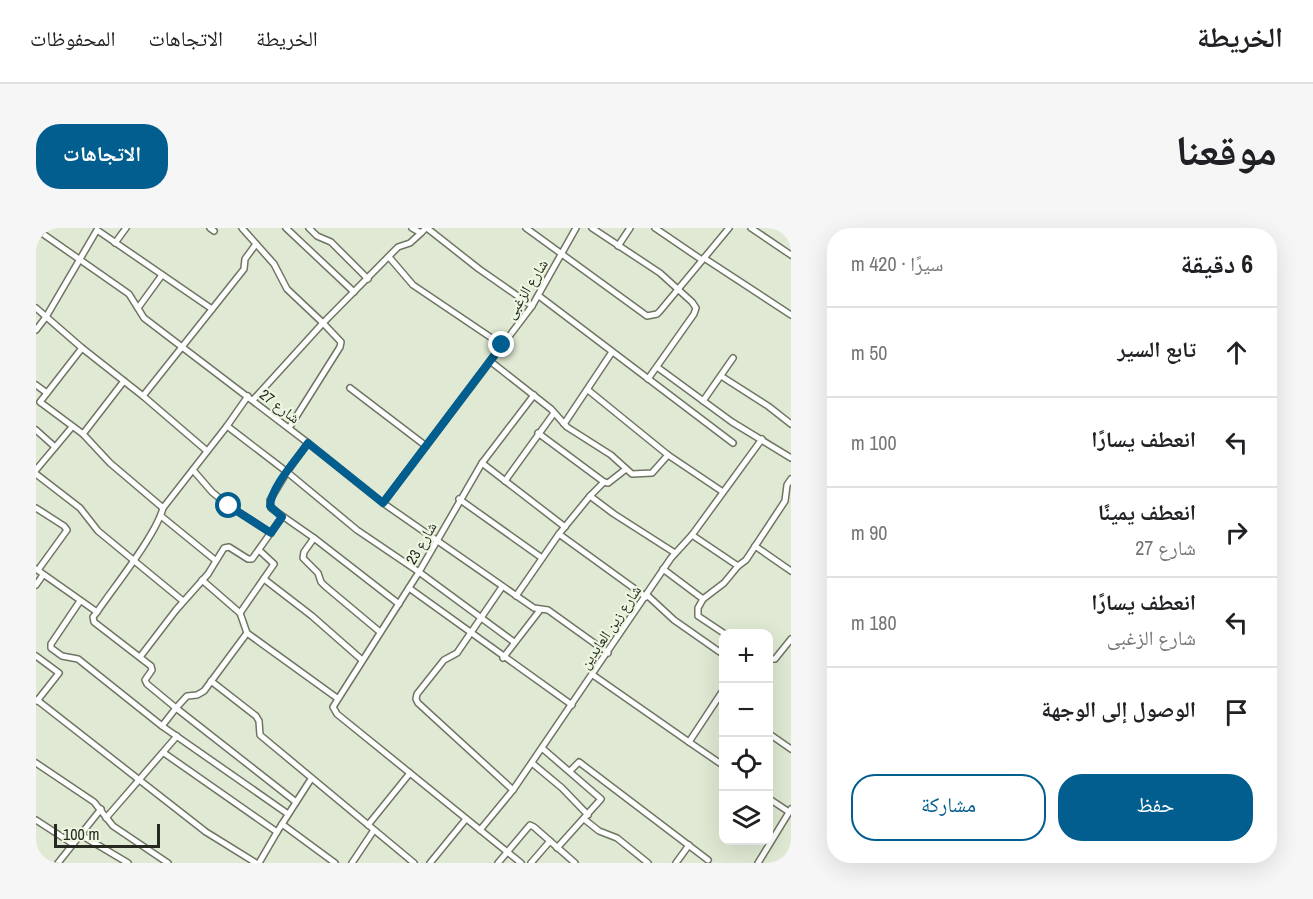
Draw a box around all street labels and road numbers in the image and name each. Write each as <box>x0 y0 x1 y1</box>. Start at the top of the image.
street label: شارع الزغبى <box>499 255 553 323</box>
street label: شارع 27 <box>255 384 305 428</box>
street label: شارع 23 <box>401 518 442 568</box>
street label: شارع زين العابدين <box>574 581 646 673</box>

